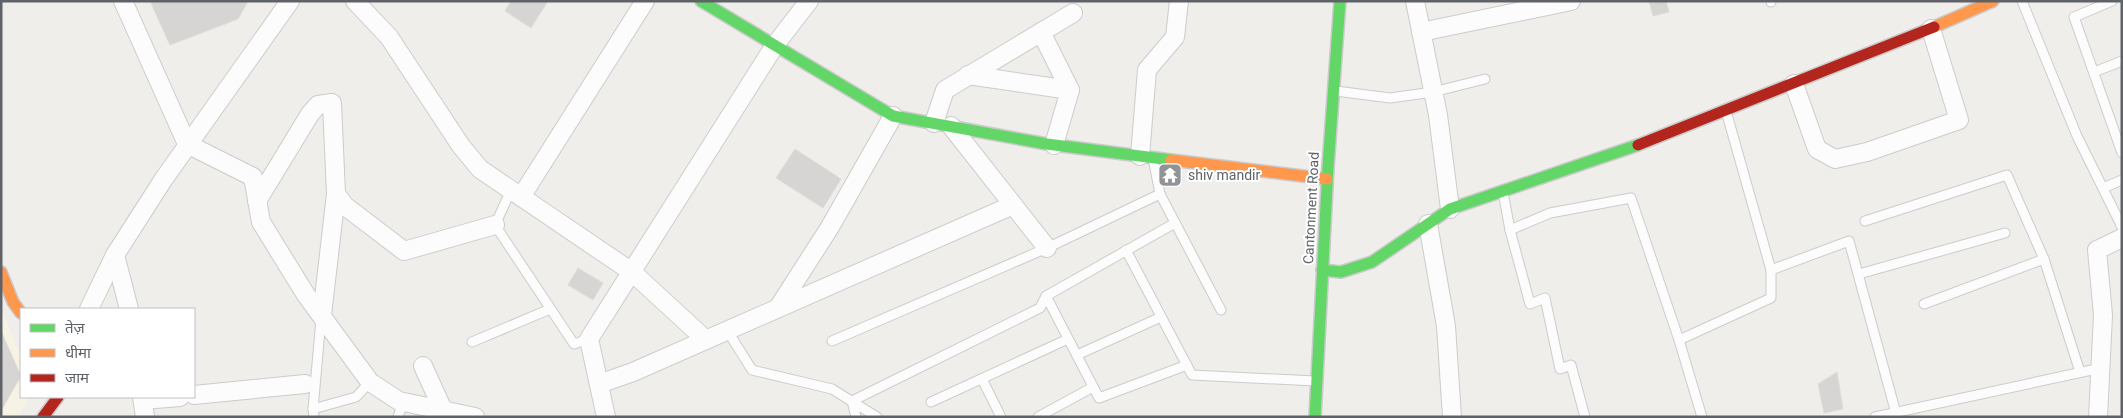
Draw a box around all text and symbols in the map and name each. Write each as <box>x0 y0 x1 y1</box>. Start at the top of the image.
street label: Cantonment Road <box>1300 152 1322 264</box>
temple icon: shiv mandir <box>1157 162 1183 188</box>
place label: shiv mandir <box>1188 167 1261 183</box>
legend <box>20 308 195 398</box>
text: तेज़ <box>65 319 86 337</box>
text: धीमा <box>65 344 92 362</box>
text: जाम <box>65 369 90 387</box>

